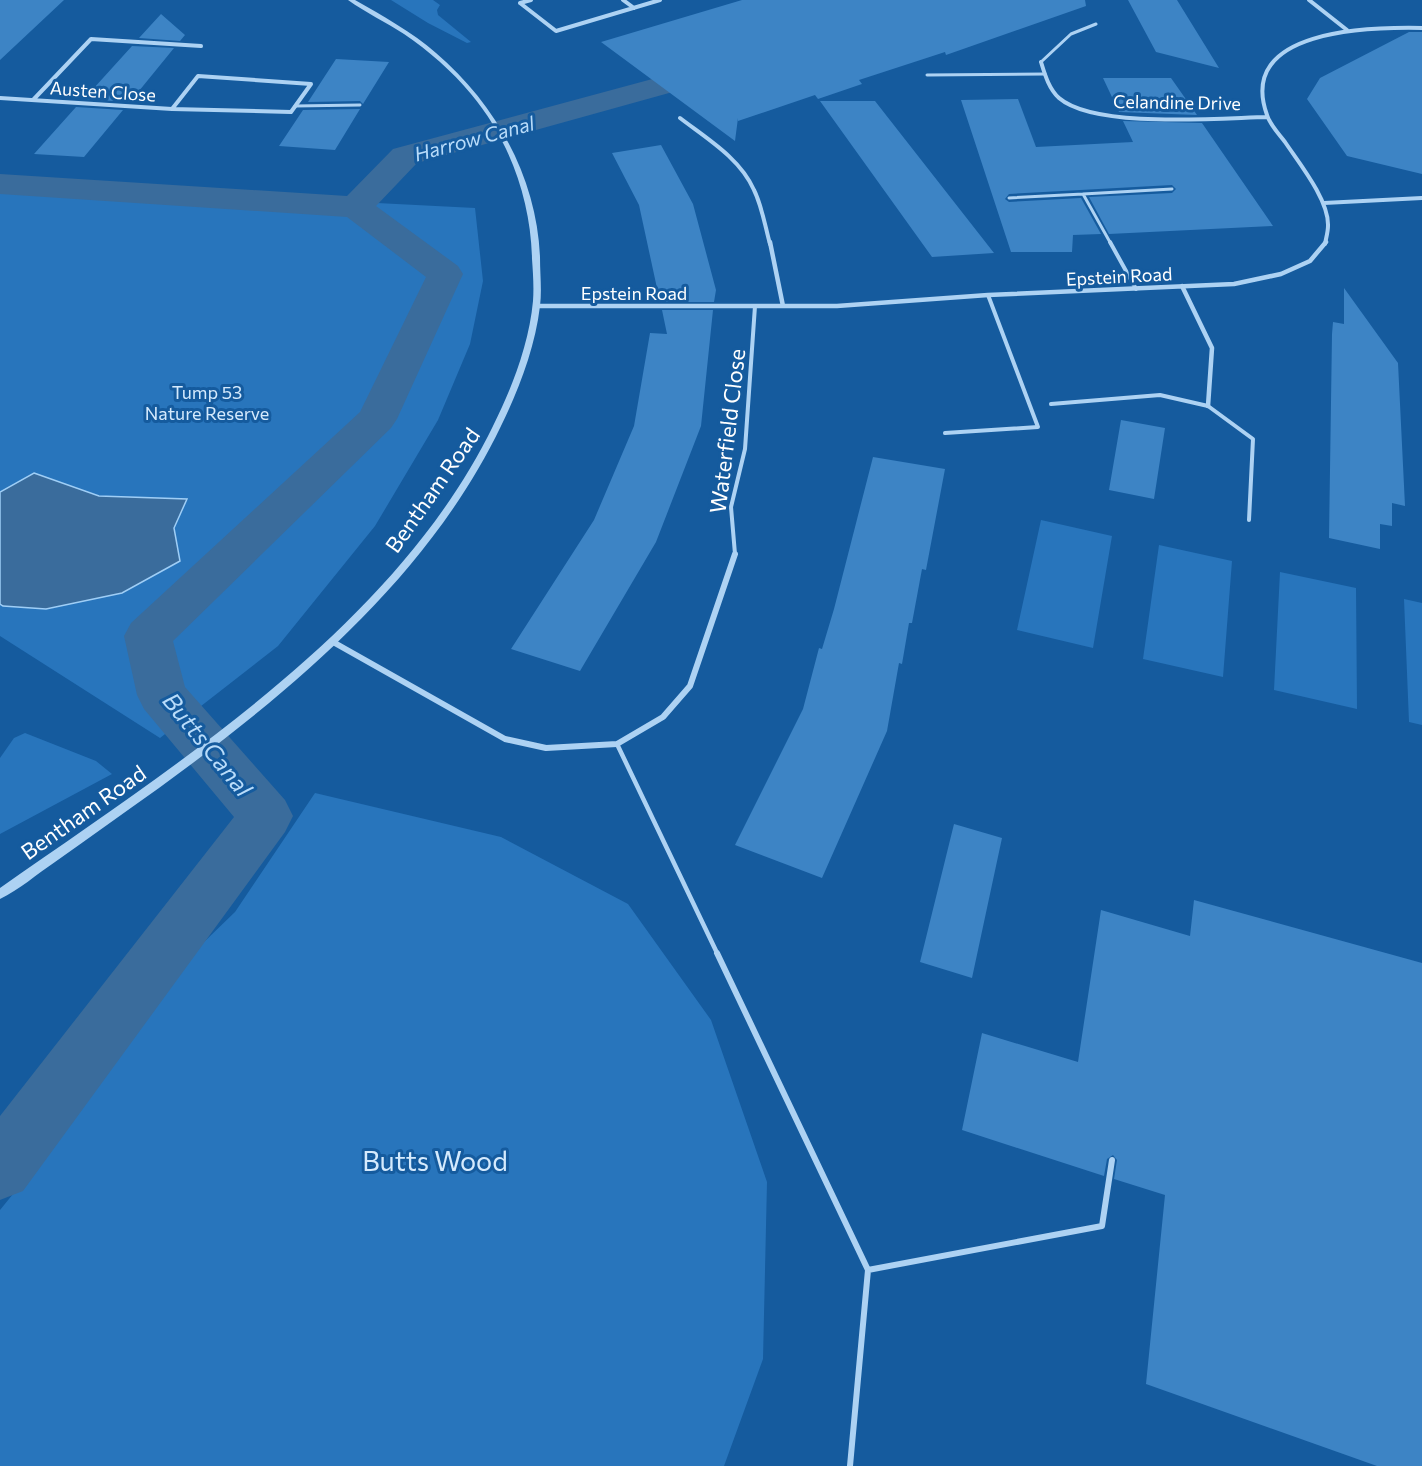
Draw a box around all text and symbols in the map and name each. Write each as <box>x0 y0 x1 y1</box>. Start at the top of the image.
street label: Austen Close <box>49 76 157 106</box>
street label: Celandine Drive <box>1113 90 1241 114</box>
water label: Harrow Canal <box>411 110 538 166</box>
street label: Epstein Road <box>1065 262 1173 290</box>
street label: Epstein Road <box>581 282 687 304</box>
street label: Waterfield Close <box>704 347 750 515</box>
park label: Tump 53 Nature Reserve <box>145 381 269 424</box>
street label: Bentham Road <box>379 422 485 558</box>
water label: Butts Canal <box>157 686 259 803</box>
street label: Bentham Road <box>15 759 151 865</box>
park label: Butts Wood <box>362 1144 508 1177</box>

